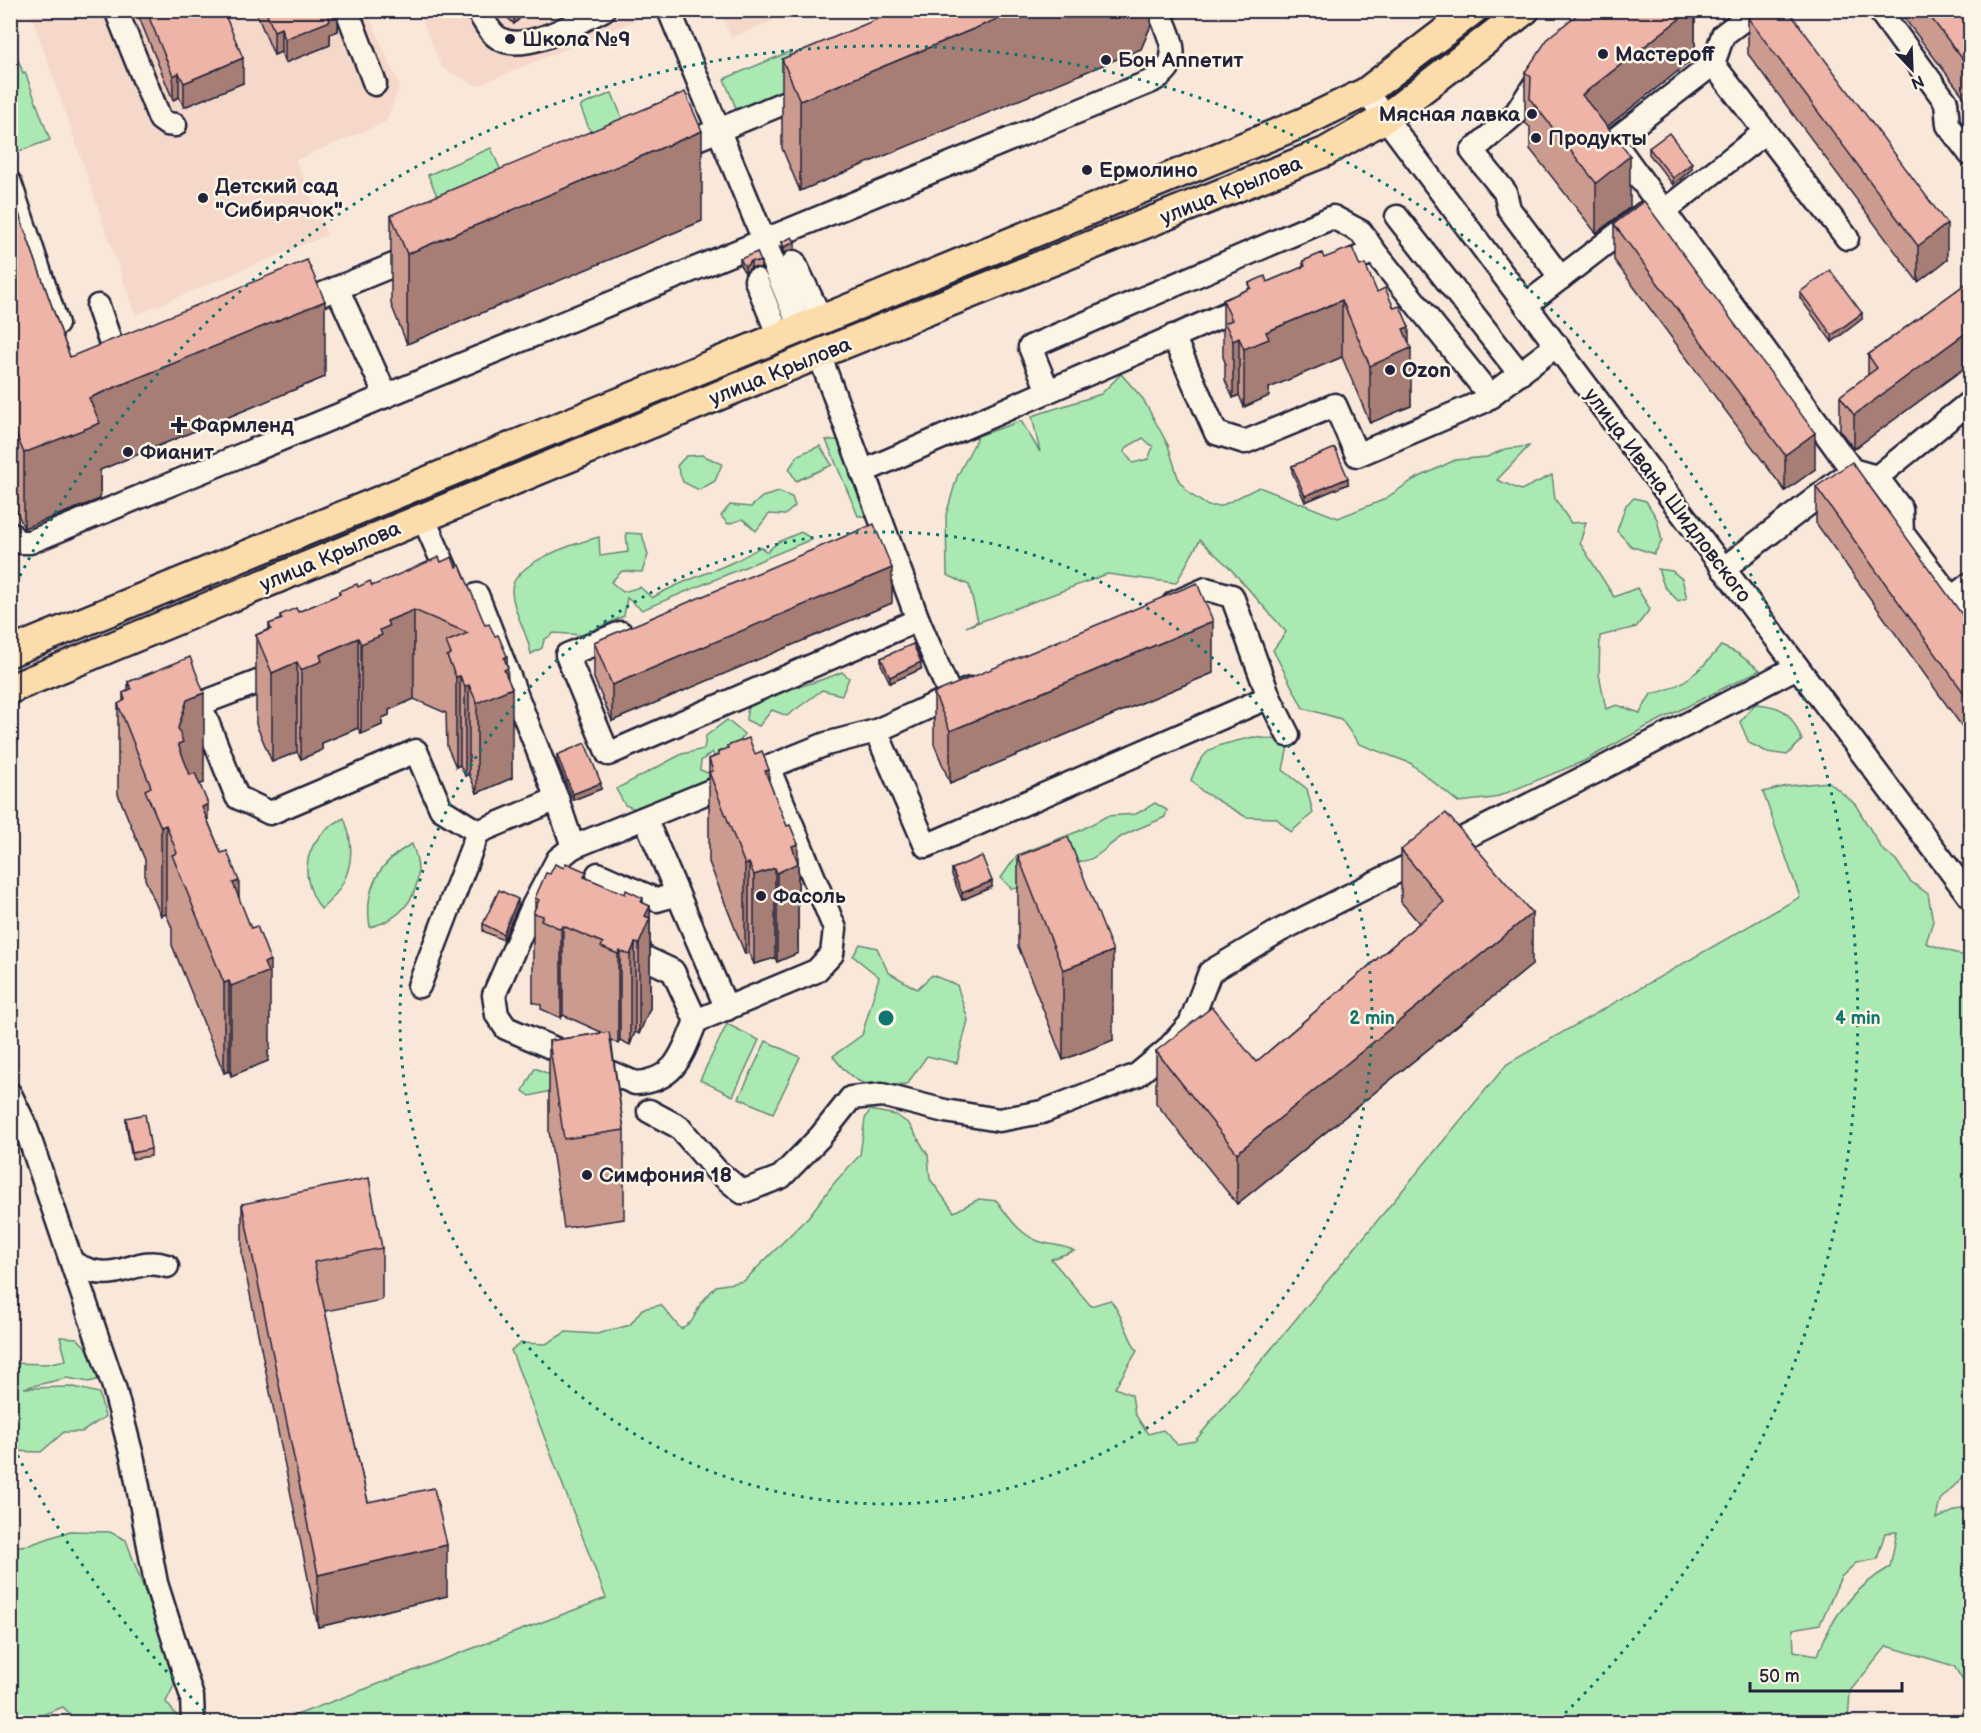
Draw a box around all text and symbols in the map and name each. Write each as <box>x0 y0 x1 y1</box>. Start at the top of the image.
place label: Школа №9 <box>522 27 631 52</box>
marker: Школа №9 <box>503 32 517 46</box>
north arrow <box>1882 39 1942 99</box>
place label: Мастерoff <box>1615 42 1715 67</box>
marker: Мастерoff <box>1596 47 1610 61</box>
place label: Бон Аппетит <box>1118 48 1243 73</box>
marker: Бон Аппетит <box>1099 53 1113 67</box>
text: N <box>1908 70 1927 93</box>
place label: Мясная лавка <box>1379 102 1521 127</box>
marker: Мясная лавка <box>1525 107 1539 121</box>
place label: Продукты <box>1548 126 1647 151</box>
marker: Продукты <box>1529 131 1543 145</box>
street label: улица Крылова <box>1157 150 1306 230</box>
place label: Ермолино <box>1099 158 1198 183</box>
marker: Ермолино <box>1080 163 1094 177</box>
place label: Детский сад "Сибирячок" <box>215 174 343 223</box>
marker: Детский сад "Сибирячок" <box>196 191 210 205</box>
street label: улица Крылова <box>706 331 855 411</box>
place label: Ozon <box>1402 358 1451 383</box>
marker: Ozon <box>1383 363 1397 377</box>
street label: улица Ивана Шидловского <box>1579 383 1756 608</box>
place label: Фармленд <box>191 413 294 438</box>
marker: Фармленд <box>172 418 186 432</box>
place label: Фианит <box>140 440 214 465</box>
marker: Фианит <box>121 445 135 459</box>
street label: улица Крылова <box>256 515 405 597</box>
place label: Фасоль <box>773 884 846 909</box>
marker: Фасоль <box>754 889 768 903</box>
centre of rings <box>876 1008 896 1028</box>
text: 2 min <box>1349 1008 1395 1029</box>
text: 4 min <box>1835 1008 1881 1029</box>
place label: Симфония 18 <box>599 1163 732 1188</box>
marker: Симфония 18 <box>580 1168 594 1182</box>
scale bar <box>1750 1655 1902 1693</box>
text: 50 m <box>1759 1666 1800 1687</box>

